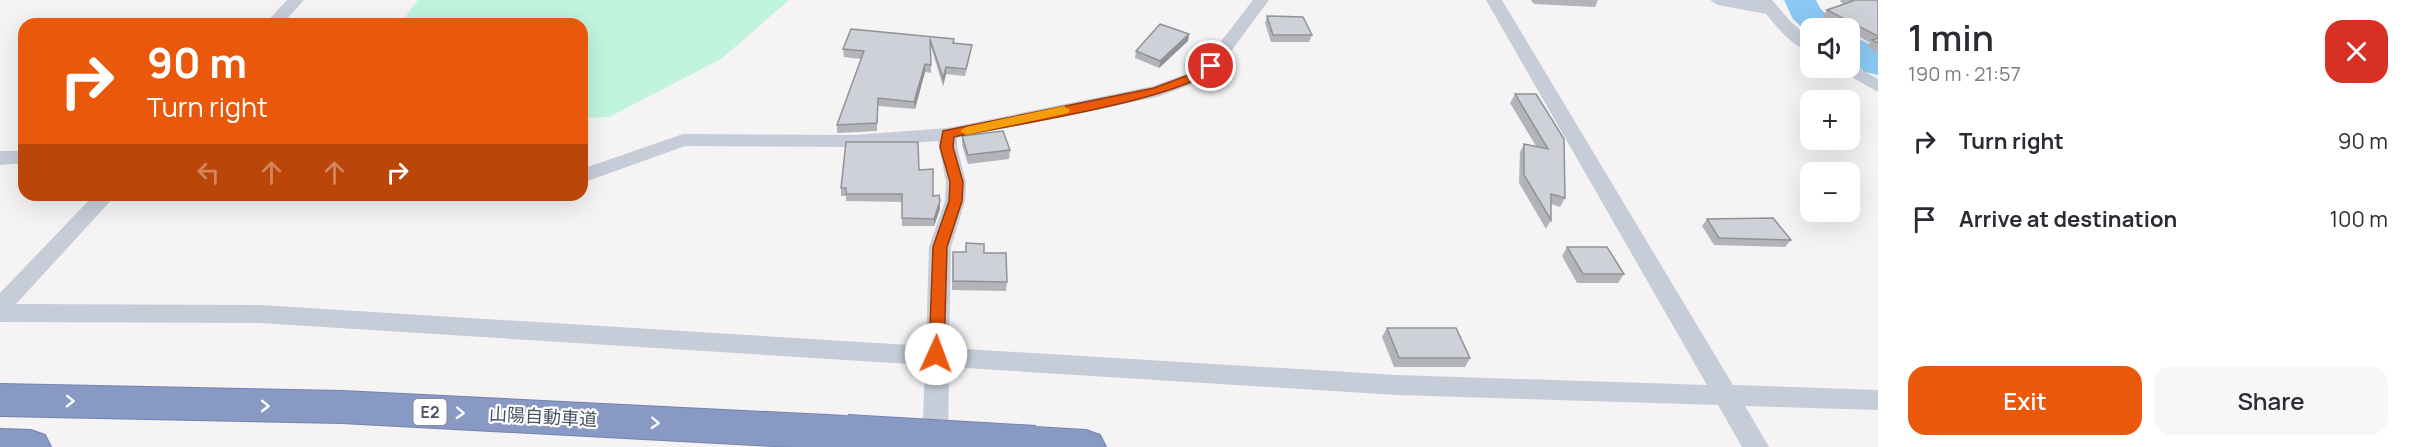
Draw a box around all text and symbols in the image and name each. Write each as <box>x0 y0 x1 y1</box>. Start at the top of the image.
text: 1 min <box>1908 13 1994 62</box>
map controls <box>1800 18 1860 222</box>
button: sound <box>1800 18 1860 78</box>
button: close <box>2325 20 2388 83</box>
text: 90 m <box>147 33 247 91</box>
pin <box>1185 40 1236 91</box>
icon: right <box>48 42 126 120</box>
icon: arrive <box>1194 49 1227 82</box>
text: 190 m · 21:57 <box>1908 60 2021 87</box>
text: Turn right <box>147 88 268 125</box>
button: + <box>1800 90 1860 150</box>
icon: right <box>1908 125 1941 158</box>
text: Turn right <box>1959 126 2064 156</box>
text: 90 m <box>2338 126 2388 156</box>
icon: left <box>192 156 225 189</box>
icon: ahead <box>255 156 288 189</box>
icon: ahead <box>318 156 351 189</box>
icon: right <box>381 156 414 189</box>
button: − <box>1800 162 1860 222</box>
icon: arrive <box>1908 203 1941 236</box>
text: Arrive at destination <box>1959 204 2177 234</box>
text: 100 m <box>2330 204 2388 234</box>
position arrow <box>904 322 968 386</box>
button: Exit <box>1908 366 2142 435</box>
button: Share <box>2154 366 2388 435</box>
one-way arrow <box>66 395 75 408</box>
one-way arrow <box>261 399 270 412</box>
road number: E2 <box>414 399 446 425</box>
street label: 山陽自動車道 <box>488 401 598 431</box>
one-way arrow <box>456 407 465 420</box>
one-way arrow <box>650 416 659 429</box>

